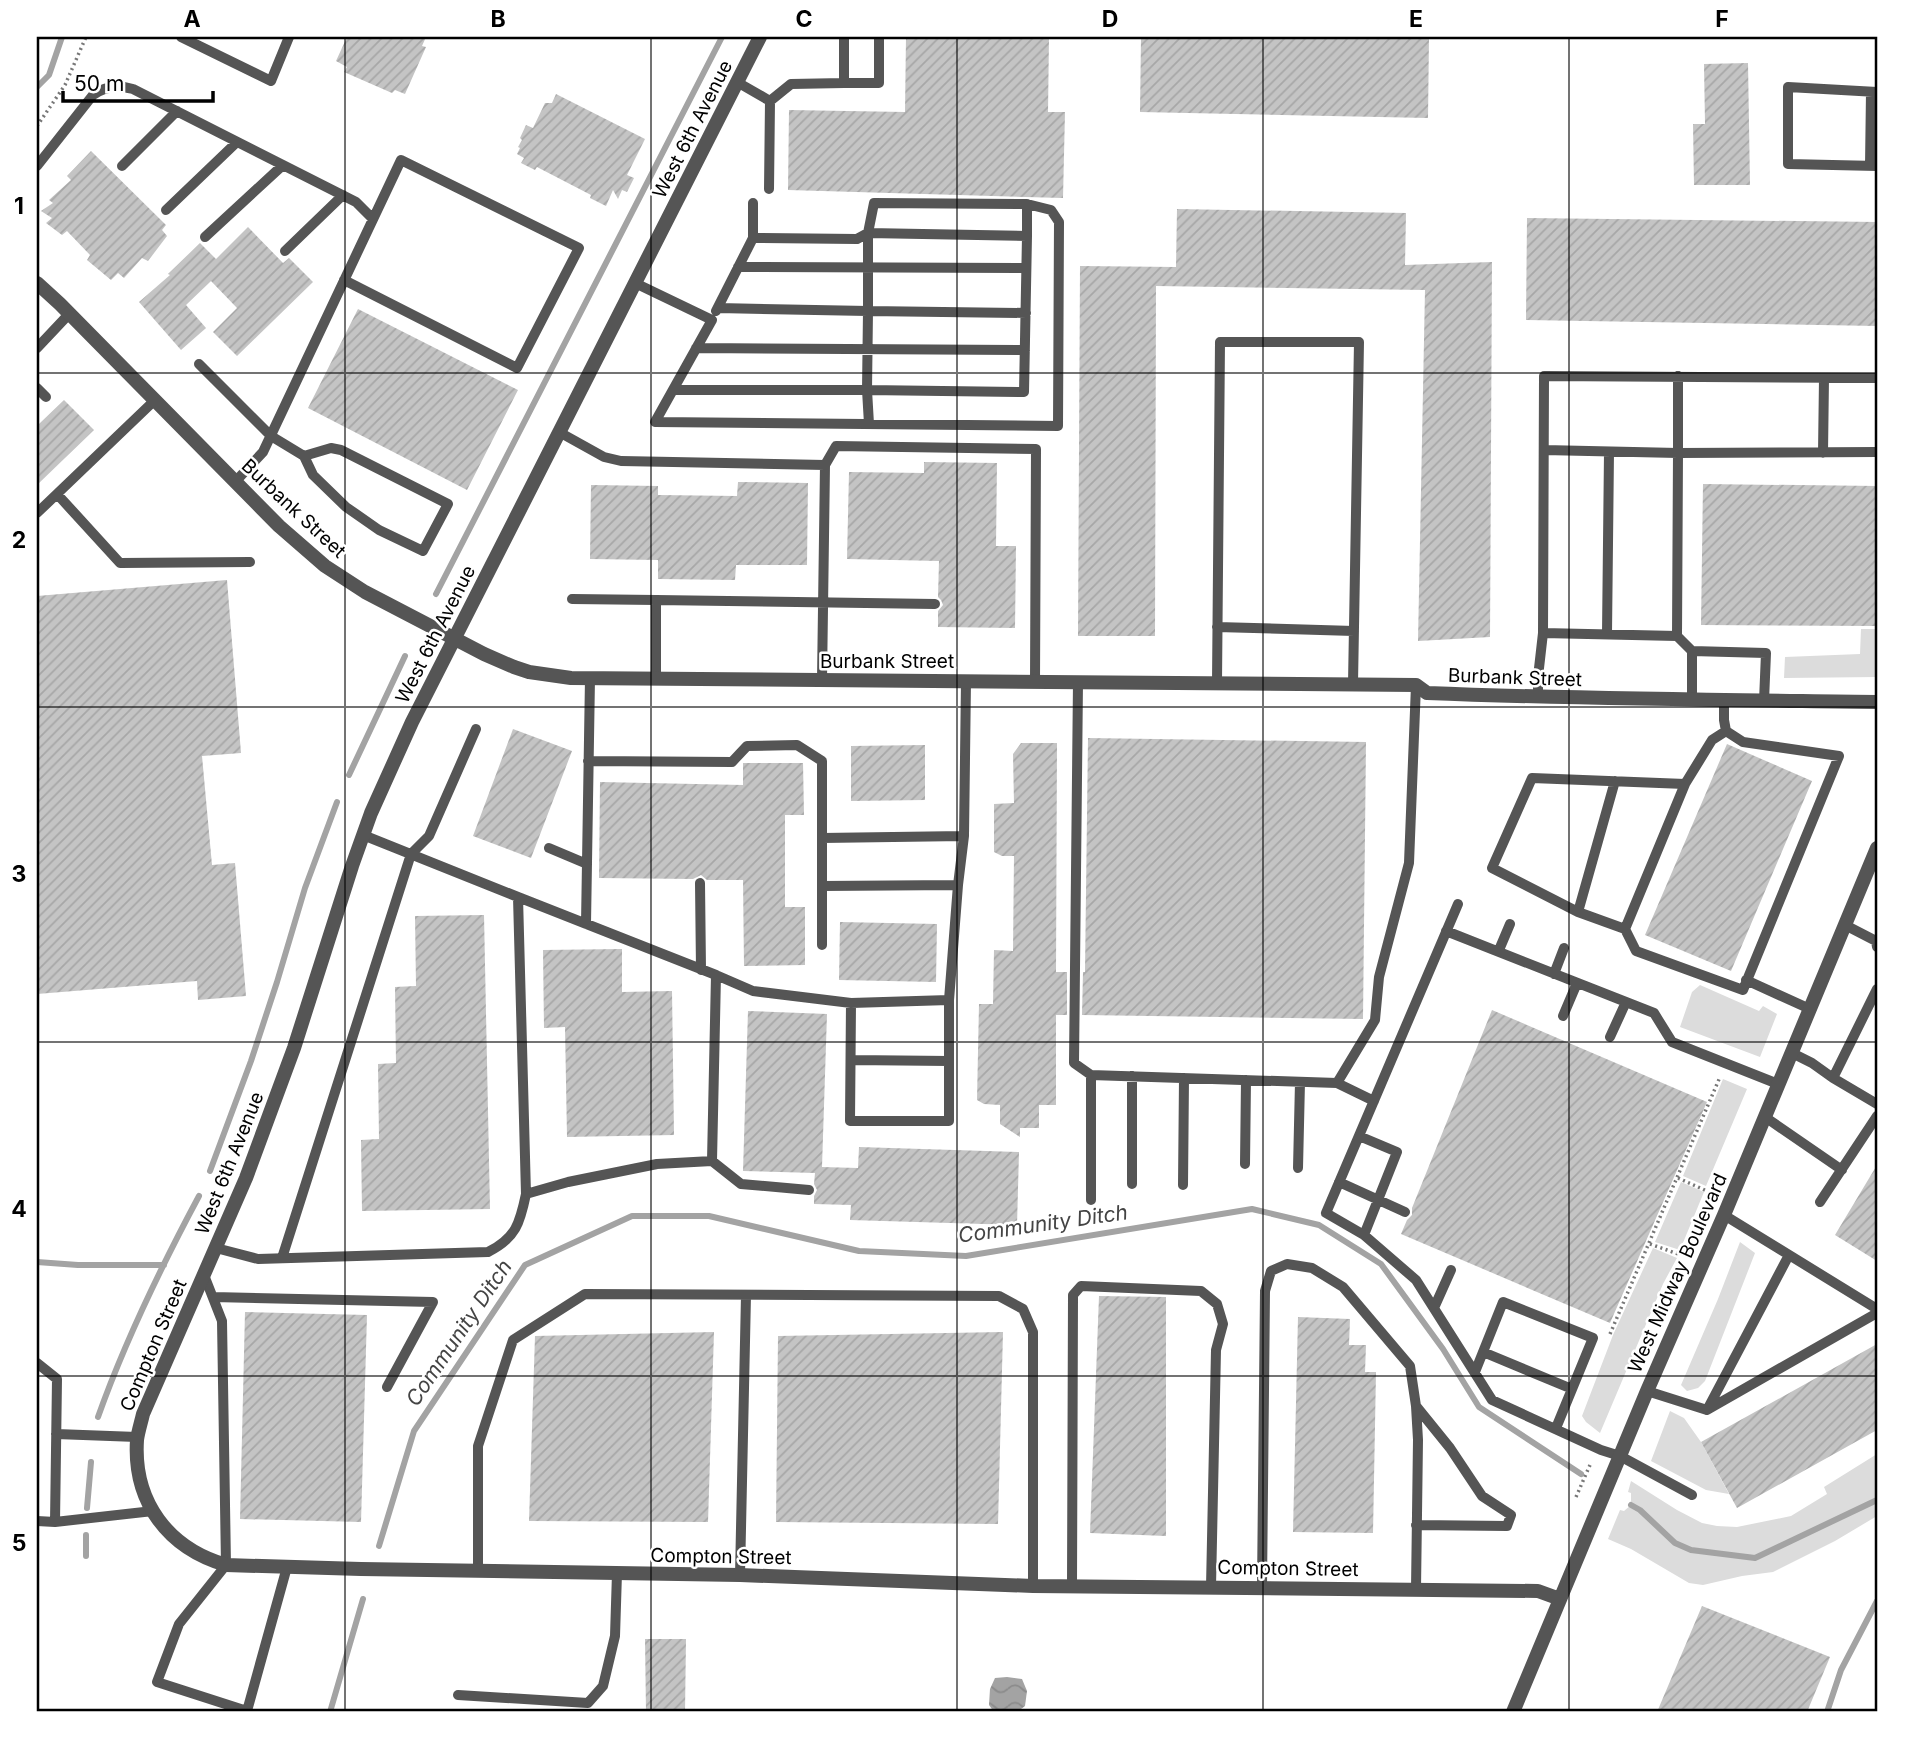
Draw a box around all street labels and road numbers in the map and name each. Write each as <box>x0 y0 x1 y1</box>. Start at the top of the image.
street label: West 6th Avenue <box>648 56 737 202</box>
street label: Burbank Street <box>237 454 351 563</box>
street label: West 6th Avenue <box>391 561 480 707</box>
street label: Burbank Street <box>820 650 954 673</box>
street label: Burbank Street <box>1448 664 1582 691</box>
street label: West 6th Avenue <box>190 1089 269 1238</box>
street label: West Midway Boulevard <box>1623 1170 1732 1376</box>
street label: Compton Street <box>115 1276 192 1415</box>
street label: Compton Street <box>650 1544 792 1569</box>
street label: Compton Street <box>1217 1556 1359 1581</box>

